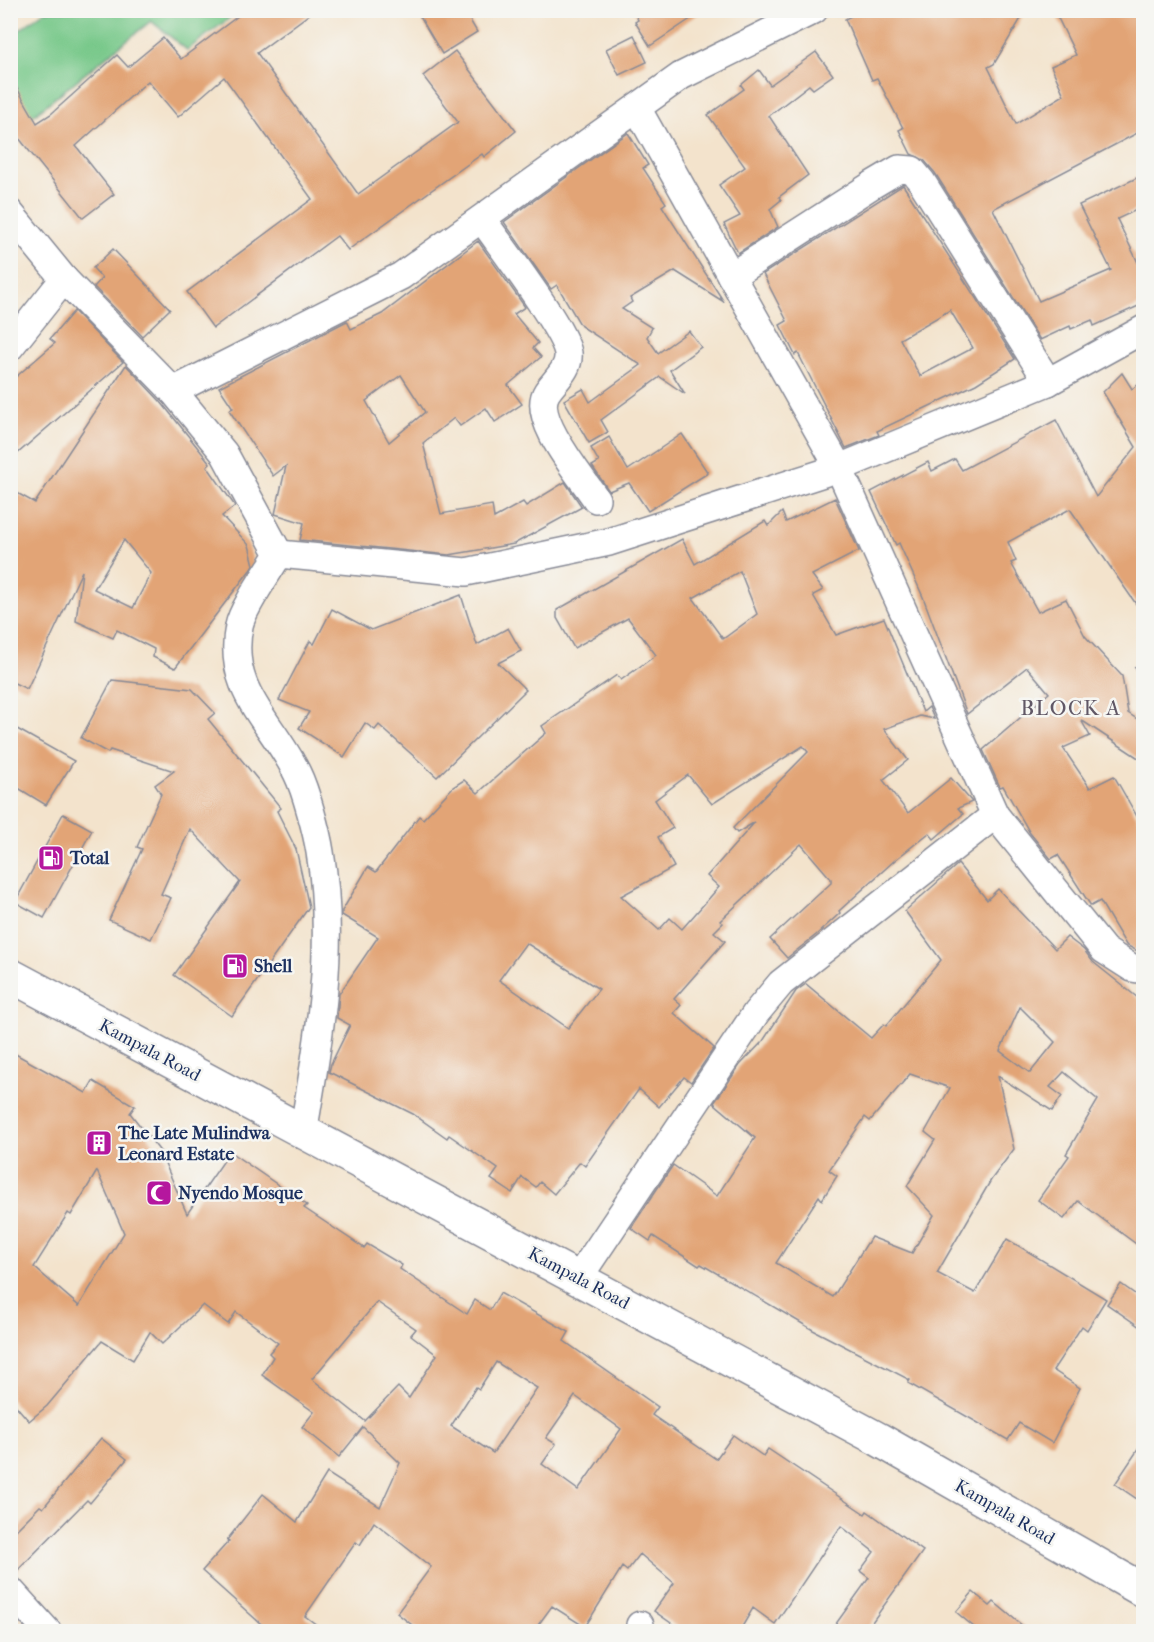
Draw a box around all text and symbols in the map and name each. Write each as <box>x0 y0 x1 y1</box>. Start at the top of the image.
district label: BLOCK A <box>1021 696 1121 720</box>
fuel station icon: Total <box>36 843 66 873</box>
place label: Total <box>69 848 110 869</box>
fuel station icon: Shell <box>220 951 250 981</box>
place label: Shell <box>254 956 293 977</box>
street label: Kampala Road <box>95 1015 204 1086</box>
place label: The Late Mulindwa Leonard Estate <box>117 1123 271 1165</box>
building icon: The Late Mulindwa Leonard Estate <box>84 1128 114 1158</box>
mosque icon: Nyendo Mosque <box>144 1178 174 1208</box>
place label: Nyendo Mosque <box>178 1183 303 1204</box>
street label: Kampala Road <box>524 1243 633 1314</box>
street label: Kampala Road <box>951 1475 1059 1550</box>

